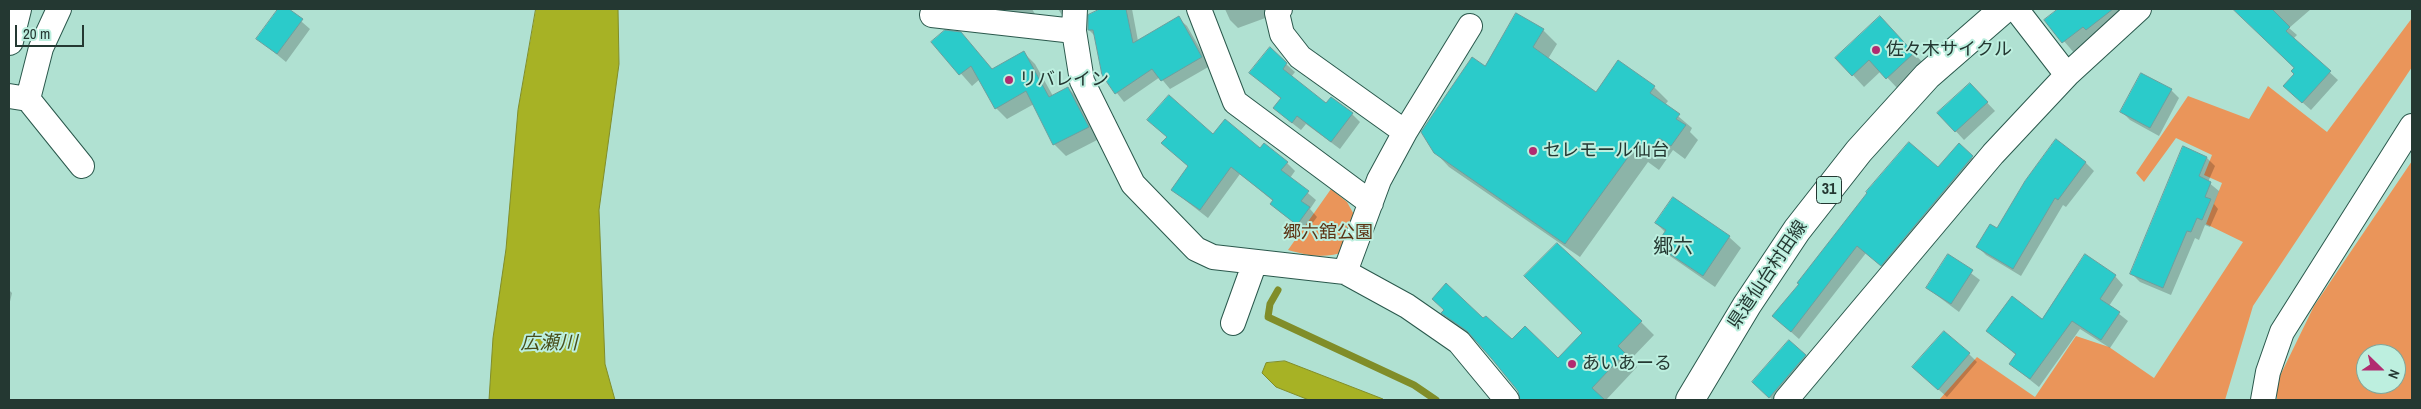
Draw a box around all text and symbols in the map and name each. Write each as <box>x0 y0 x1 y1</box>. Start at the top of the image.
scale bar <box>18 15 86 47</box>
text: 20 m <box>23 23 50 44</box>
place label: 佐々木サイクル <box>1886 39 2012 61</box>
marker: 佐々木サイクル <box>1870 44 1882 56</box>
place label: リバレイン <box>1019 69 1109 91</box>
marker: リバレイン <box>1003 74 1015 86</box>
place label: セレモール仙台 <box>1543 140 1669 162</box>
marker: セレモール仙台 <box>1527 145 1539 157</box>
road number: 31 <box>1816 176 1842 204</box>
street label: 県道仙台村田線 <box>1724 217 1812 333</box>
park label: 郷六舘公園 <box>1283 222 1373 244</box>
district label: 郷六 <box>1653 236 1693 260</box>
water label: 広瀬川 <box>521 333 577 355</box>
north arrow <box>2356 344 2406 394</box>
place label: あいあーる <box>1582 353 1672 375</box>
marker: あいあーる <box>1566 358 1578 370</box>
text: N <box>2384 367 2404 381</box>

